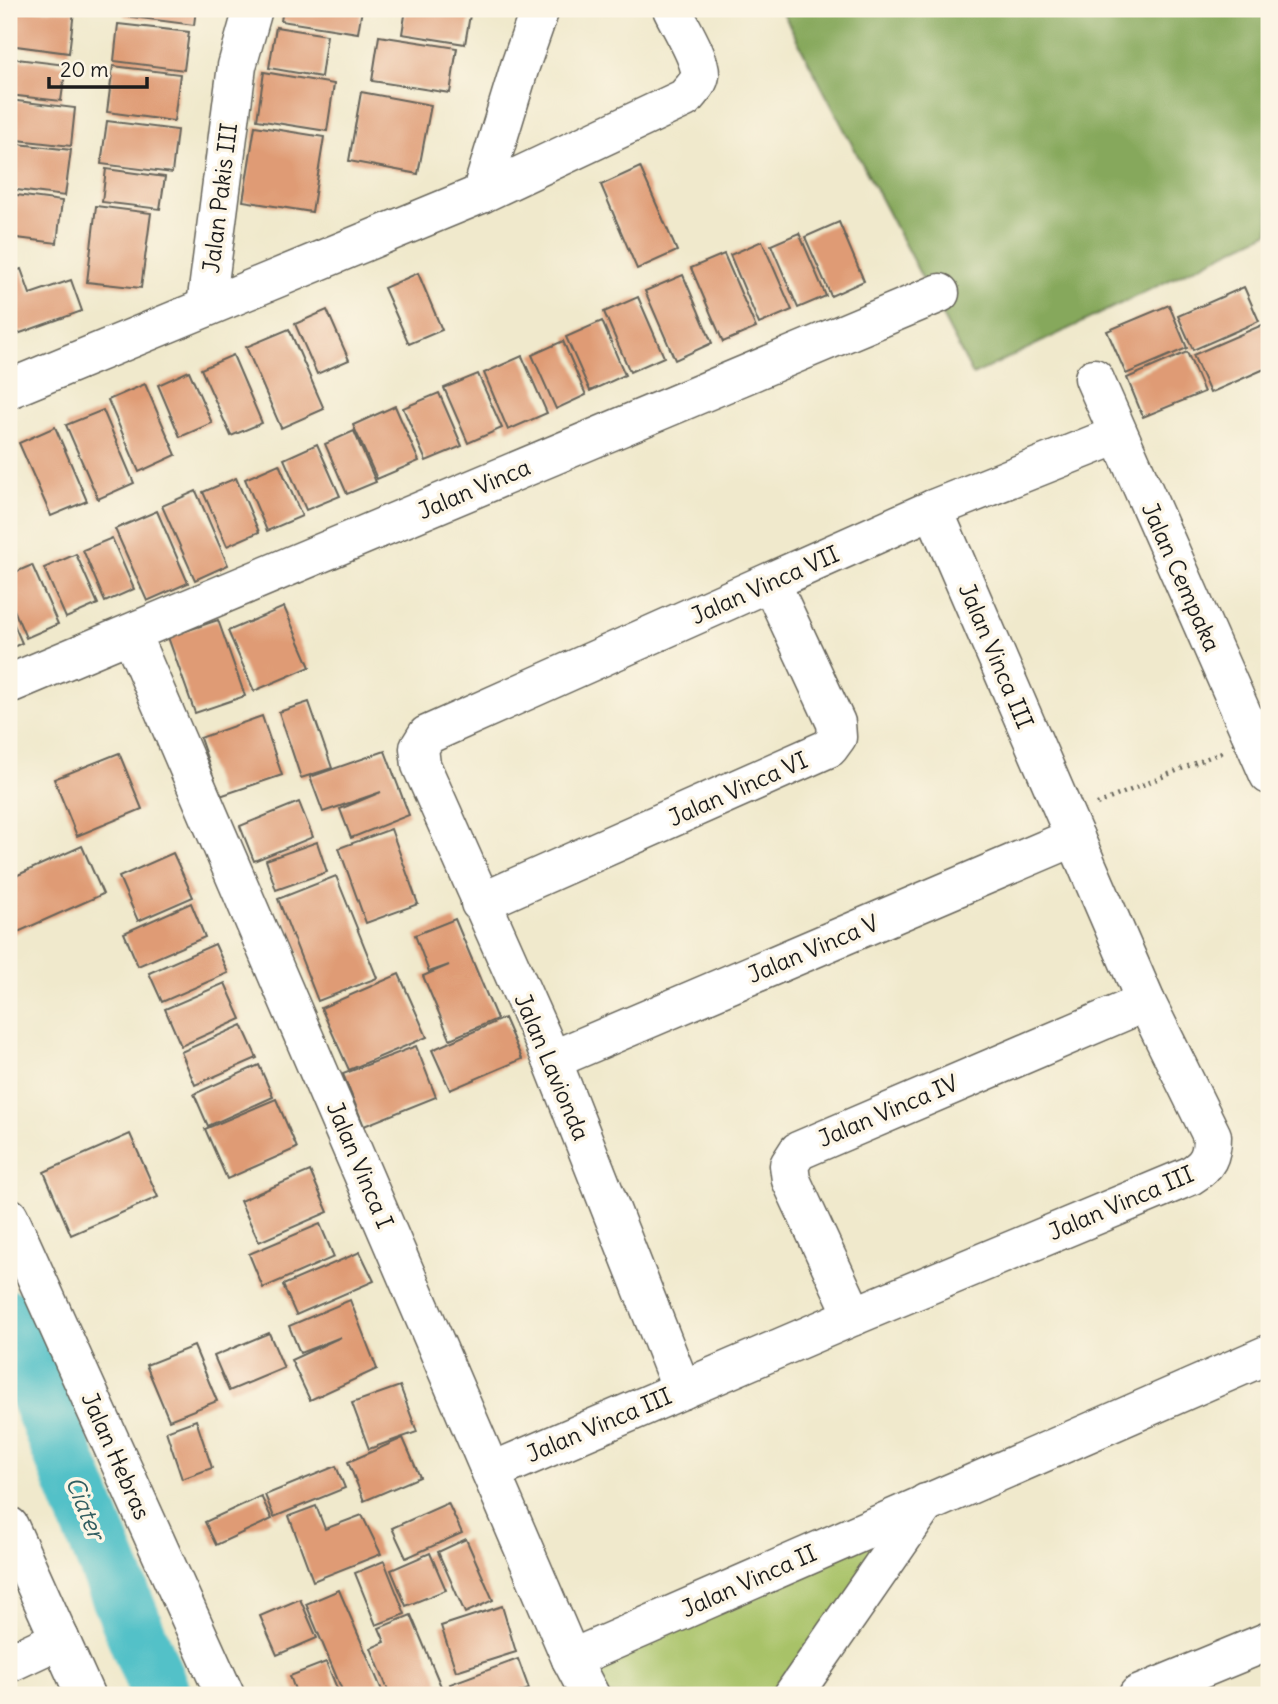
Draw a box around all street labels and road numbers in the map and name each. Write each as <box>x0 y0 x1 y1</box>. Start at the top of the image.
street label: Jalan Pakis III <box>196 121 243 275</box>
street label: Jalan Vinca <box>413 452 534 525</box>
street label: Jalan Cempaka <box>1136 498 1227 656</box>
street label: Jalan Vinca VII <box>686 539 843 630</box>
street label: Jalan Vinca III <box>953 579 1040 733</box>
street label: Jalan Vinca VI <box>664 745 812 832</box>
street label: Jalan Vinca V <box>743 908 883 989</box>
street label: Jalan Lavionda <box>509 989 596 1145</box>
street label: Jalan Vinca IV <box>813 1068 962 1153</box>
street label: Jalan Vinca I <box>321 1097 400 1233</box>
street label: Jalan Vinca III <box>1044 1159 1198 1246</box>
street label: Jalan Vinca III <box>522 1381 676 1468</box>
street label: Jalan Hebras <box>76 1388 157 1524</box>
street label: Jalan Vinca II <box>677 1538 821 1623</box>

